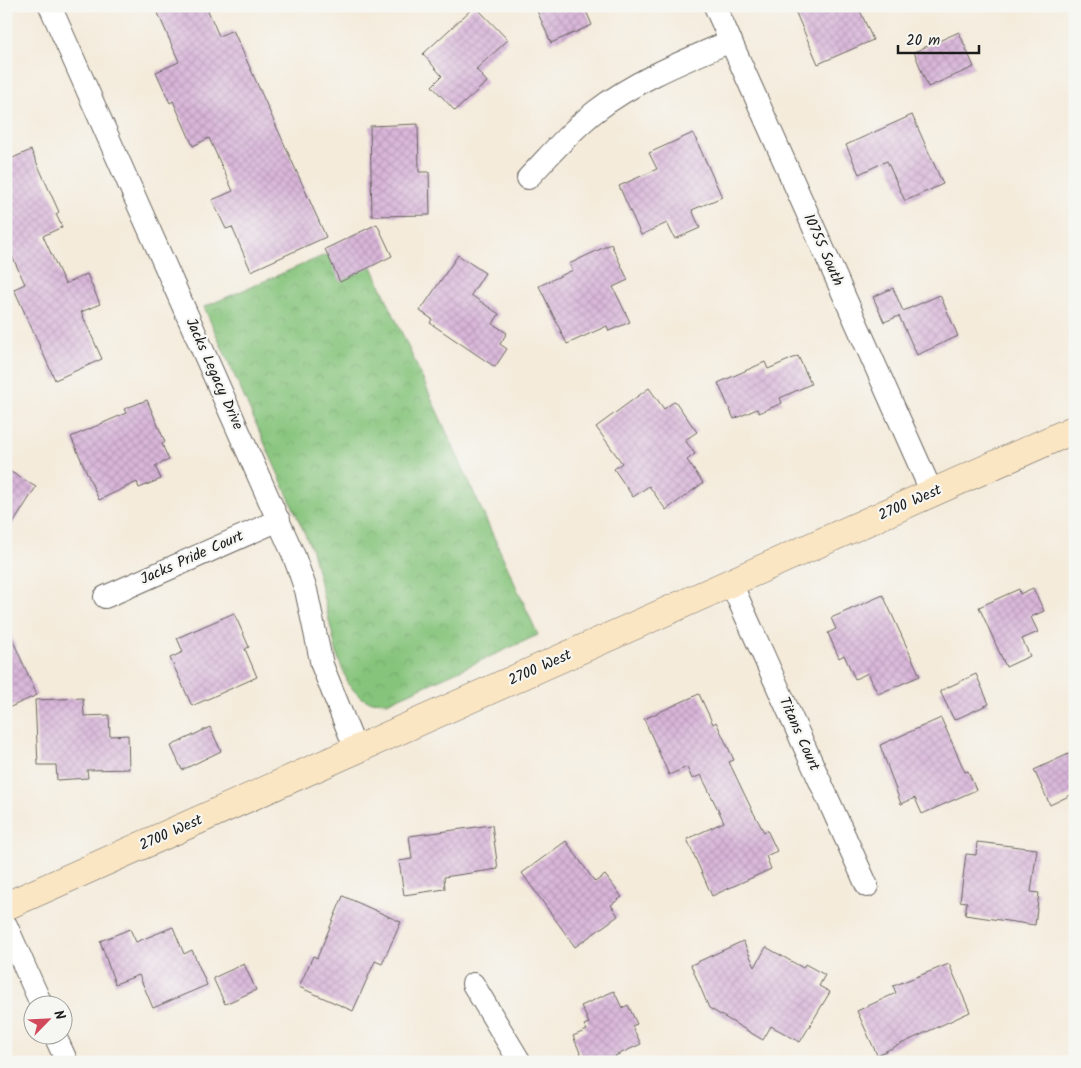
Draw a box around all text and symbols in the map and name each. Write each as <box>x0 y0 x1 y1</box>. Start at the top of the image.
scale bar <box>898 22 980 54</box>
text: 20 m <box>906 29 940 53</box>
street label: 10755 South <box>796 210 850 290</box>
street label: Jacks Legacy Drive <box>179 314 250 434</box>
street label: 2700 West <box>874 478 946 528</box>
street label: Jacks Pride Court <box>136 524 248 592</box>
street label: 2700 West <box>504 643 576 693</box>
street label: Titans Court <box>772 693 826 775</box>
street label: 2700 West <box>135 808 207 858</box>
north arrow <box>22 996 72 1046</box>
text: N <box>47 1007 71 1024</box>

